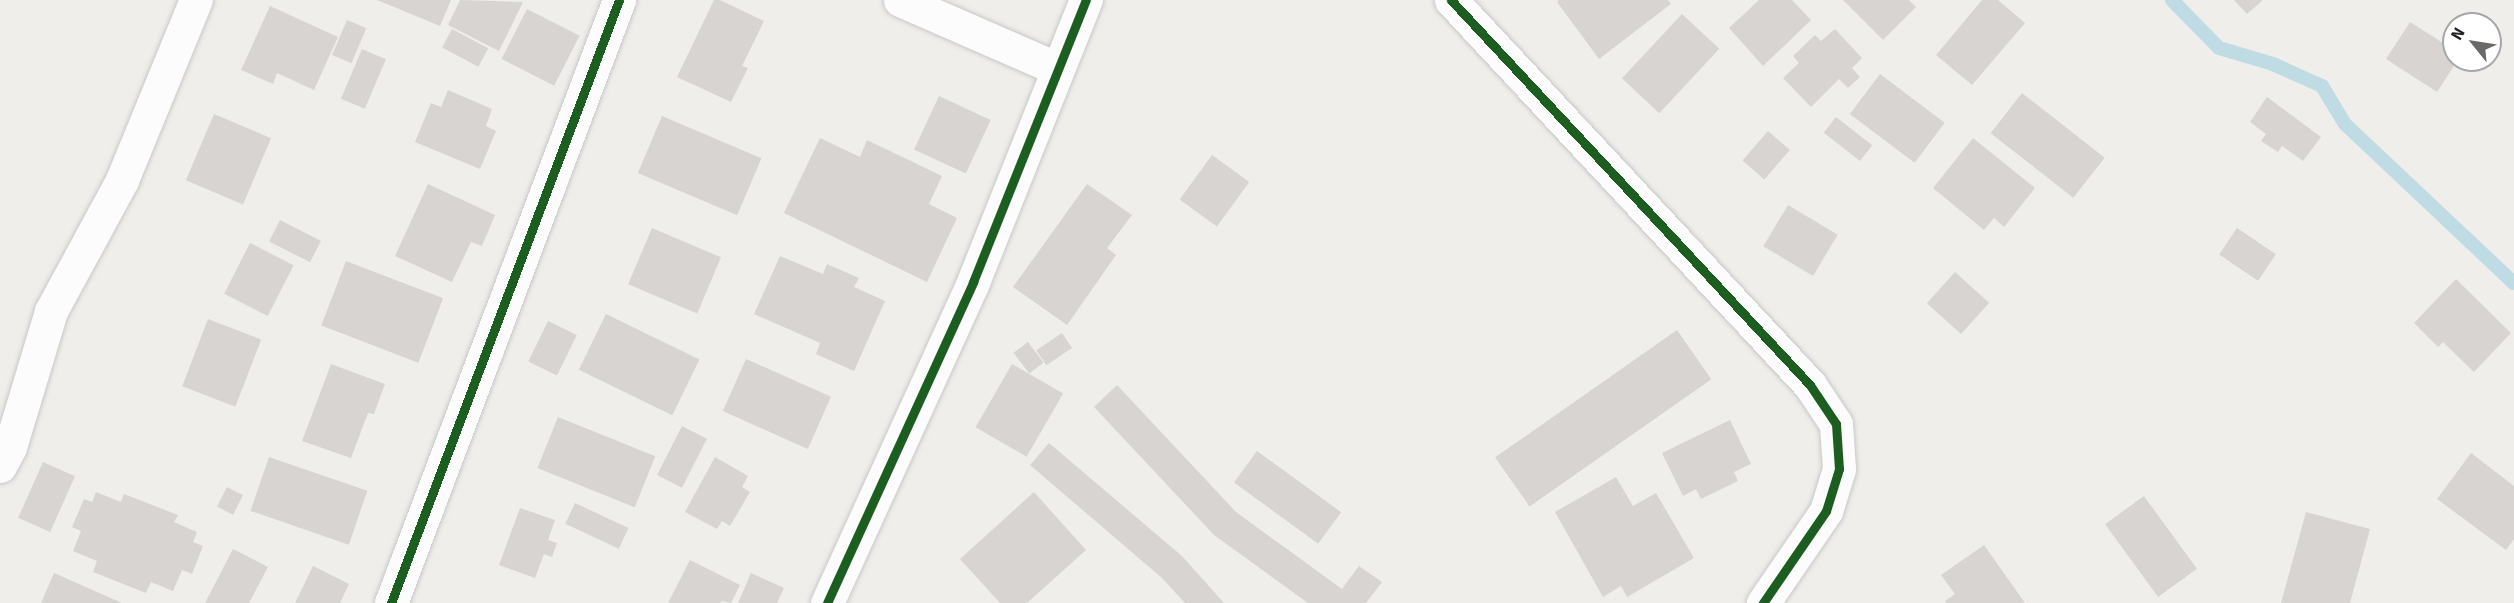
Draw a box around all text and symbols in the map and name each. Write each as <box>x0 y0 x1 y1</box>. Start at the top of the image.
north arrow <box>2442 12 2502 72</box>
text: N <box>2447 24 2470 44</box>

